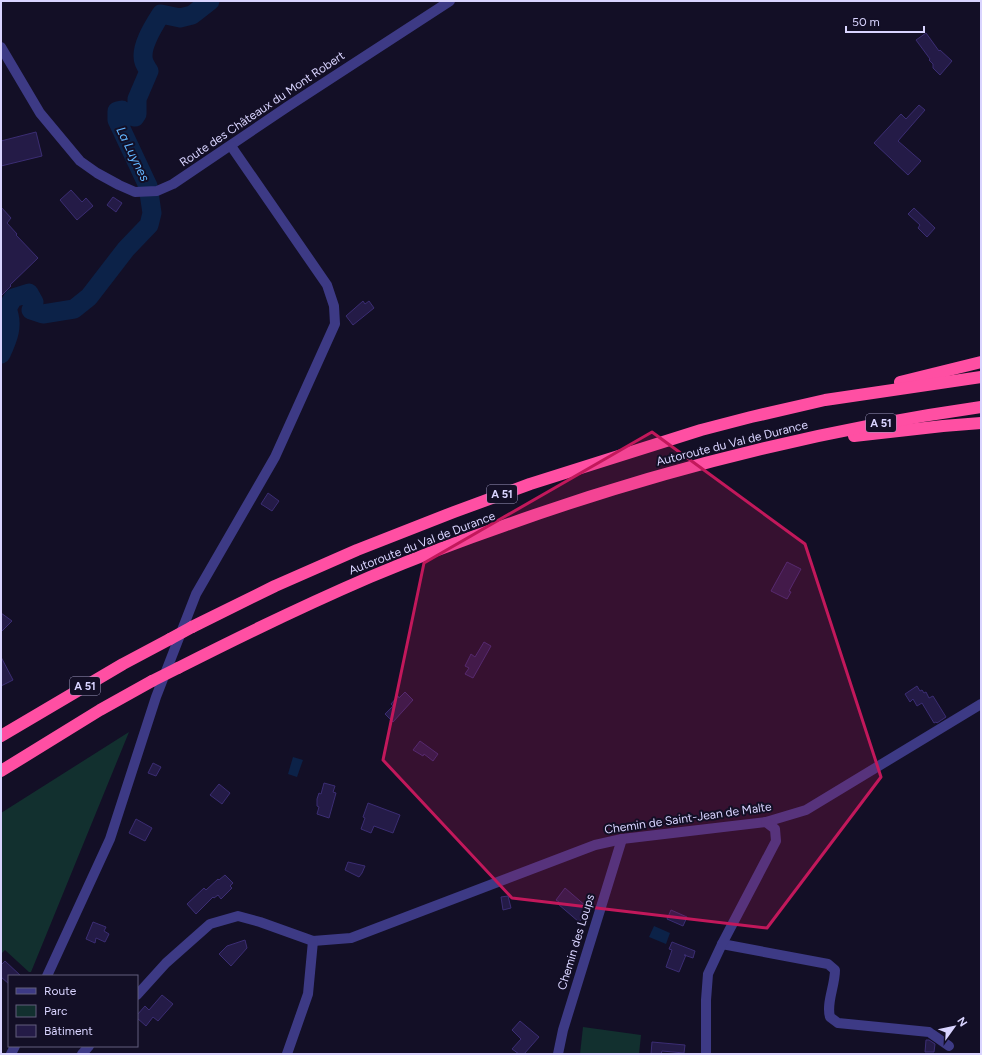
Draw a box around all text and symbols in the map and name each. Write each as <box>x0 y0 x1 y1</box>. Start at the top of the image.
scale bar <box>846 8 924 34</box>
text: 50 m <box>852 15 880 29</box>
street label: Route des Châteaux du Mont Robert <box>177 48 348 170</box>
water label: La Luynes <box>113 124 153 184</box>
road number: A 51 <box>866 414 896 432</box>
street label: Autoroute du Val de Durance <box>655 417 810 469</box>
road number: A 51 <box>487 485 517 503</box>
street label: Autoroute du Val de Durance <box>347 508 498 577</box>
road number: A 51 <box>70 677 100 695</box>
street label: Chemin de Saint-Jean de Malte <box>604 799 773 837</box>
street label: Chemin des Loups <box>555 892 597 992</box>
legend <box>8 975 138 1047</box>
text: Route <box>44 984 77 998</box>
text: Parc <box>44 1004 68 1018</box>
north arrow <box>934 1007 974 1047</box>
text: N <box>954 1015 970 1029</box>
text: Bâtiment <box>44 1024 93 1038</box>

